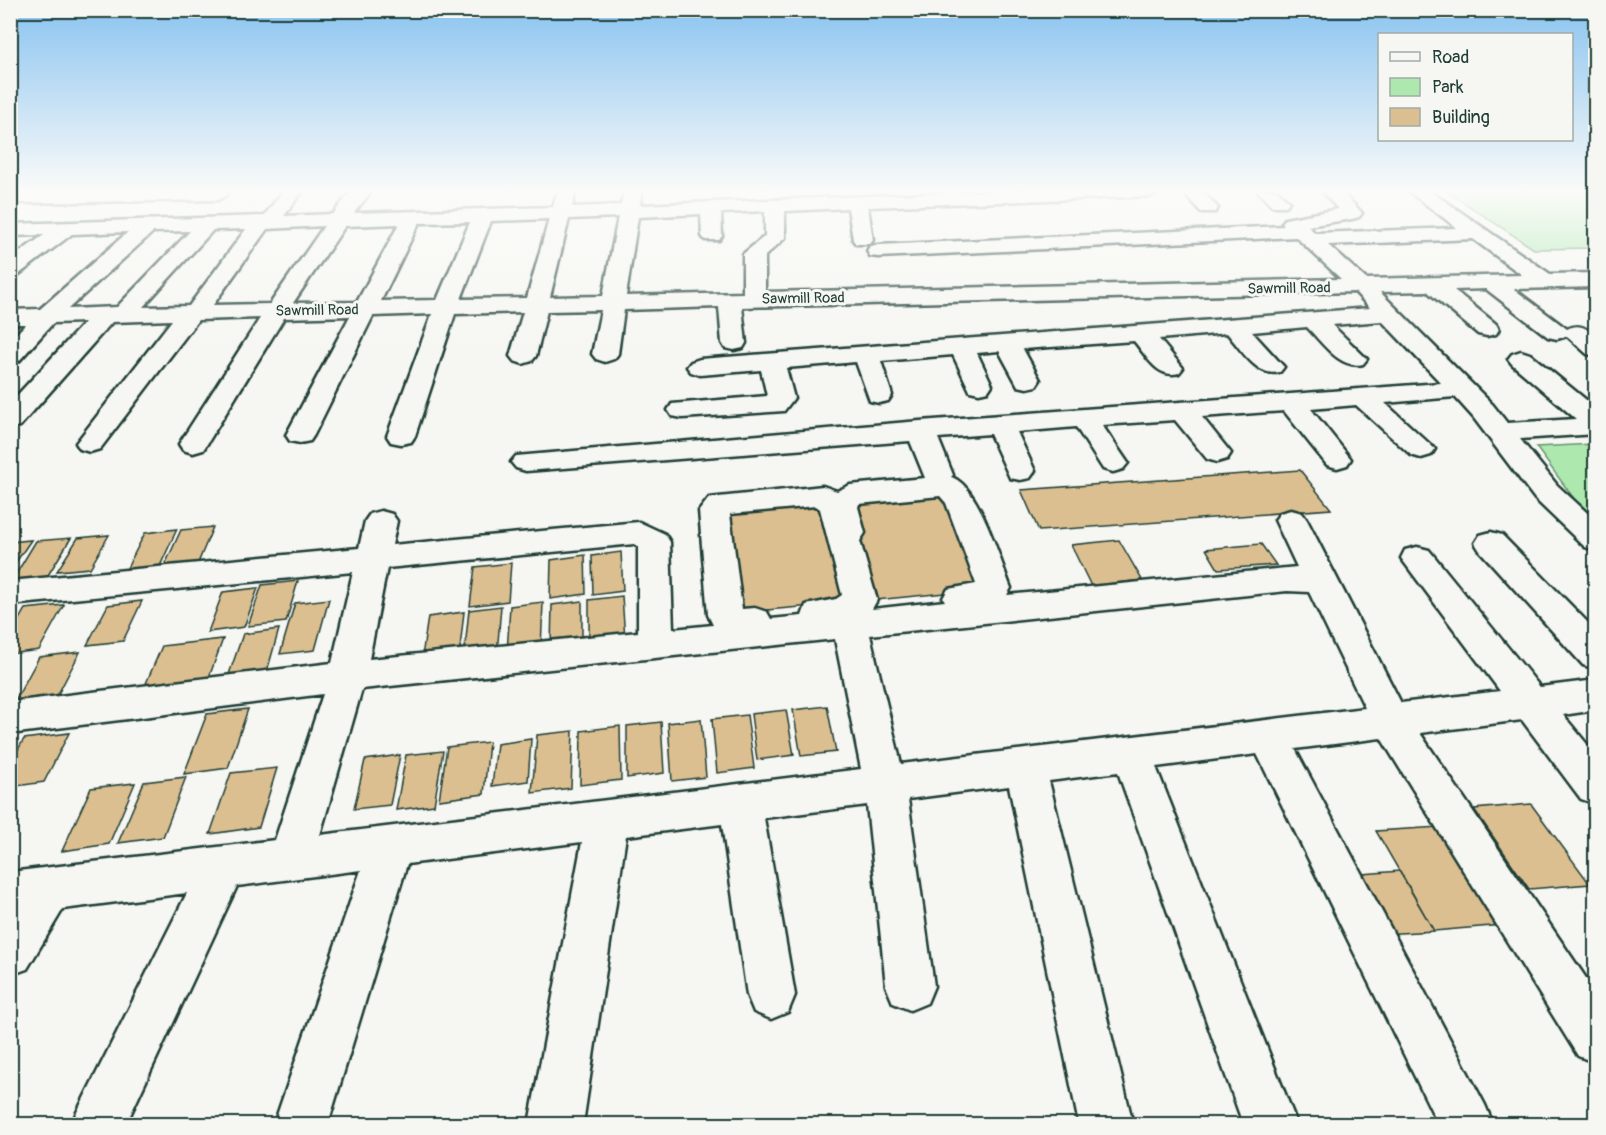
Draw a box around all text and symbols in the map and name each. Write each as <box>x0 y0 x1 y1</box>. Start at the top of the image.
legend <box>1378 33 1573 141</box>
text: Road <box>1432 46 1469 69</box>
text: Park <box>1432 76 1464 99</box>
text: Building <box>1432 106 1490 129</box>
street label: Sawmill Road <box>1247 278 1331 299</box>
street label: Sawmill Road <box>761 288 845 309</box>
street label: Sawmill Road <box>275 300 359 321</box>

